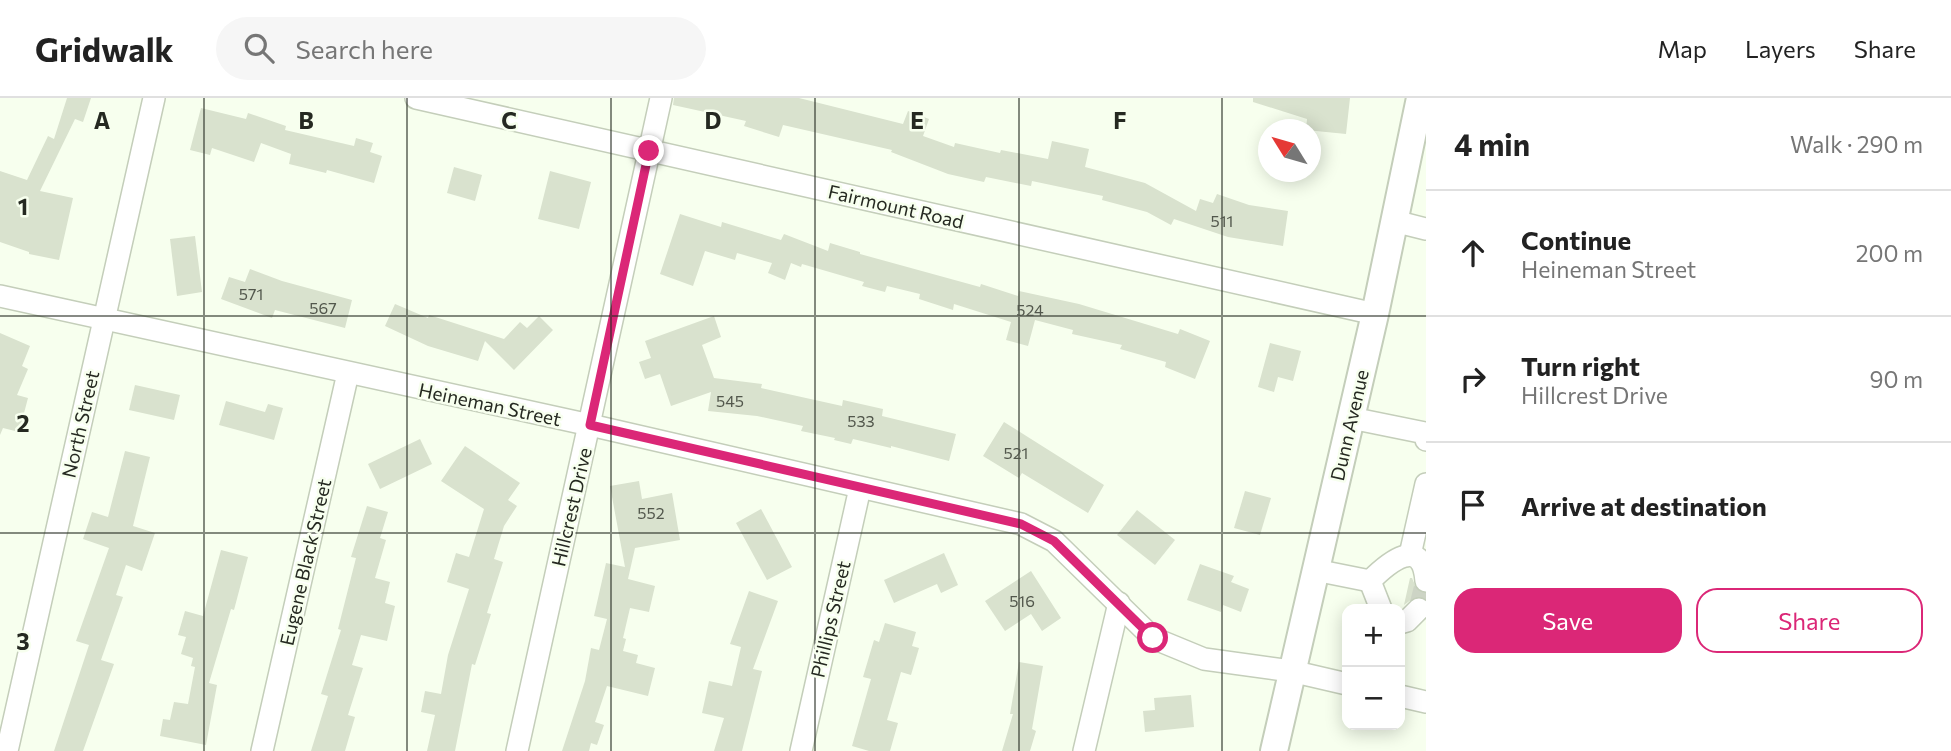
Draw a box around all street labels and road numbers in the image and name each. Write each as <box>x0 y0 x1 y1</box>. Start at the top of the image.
street label: Fairmount Road <box>826 179 966 233</box>
street label: Dunn Avenue <box>1325 367 1373 483</box>
street label: North Street <box>57 368 104 480</box>
street label: Heineman Street <box>417 378 563 430</box>
street label: Hillcrest Drive <box>546 445 596 569</box>
street label: Eugene Black Street <box>275 476 335 648</box>
street label: Phillips Street <box>805 558 855 680</box>

